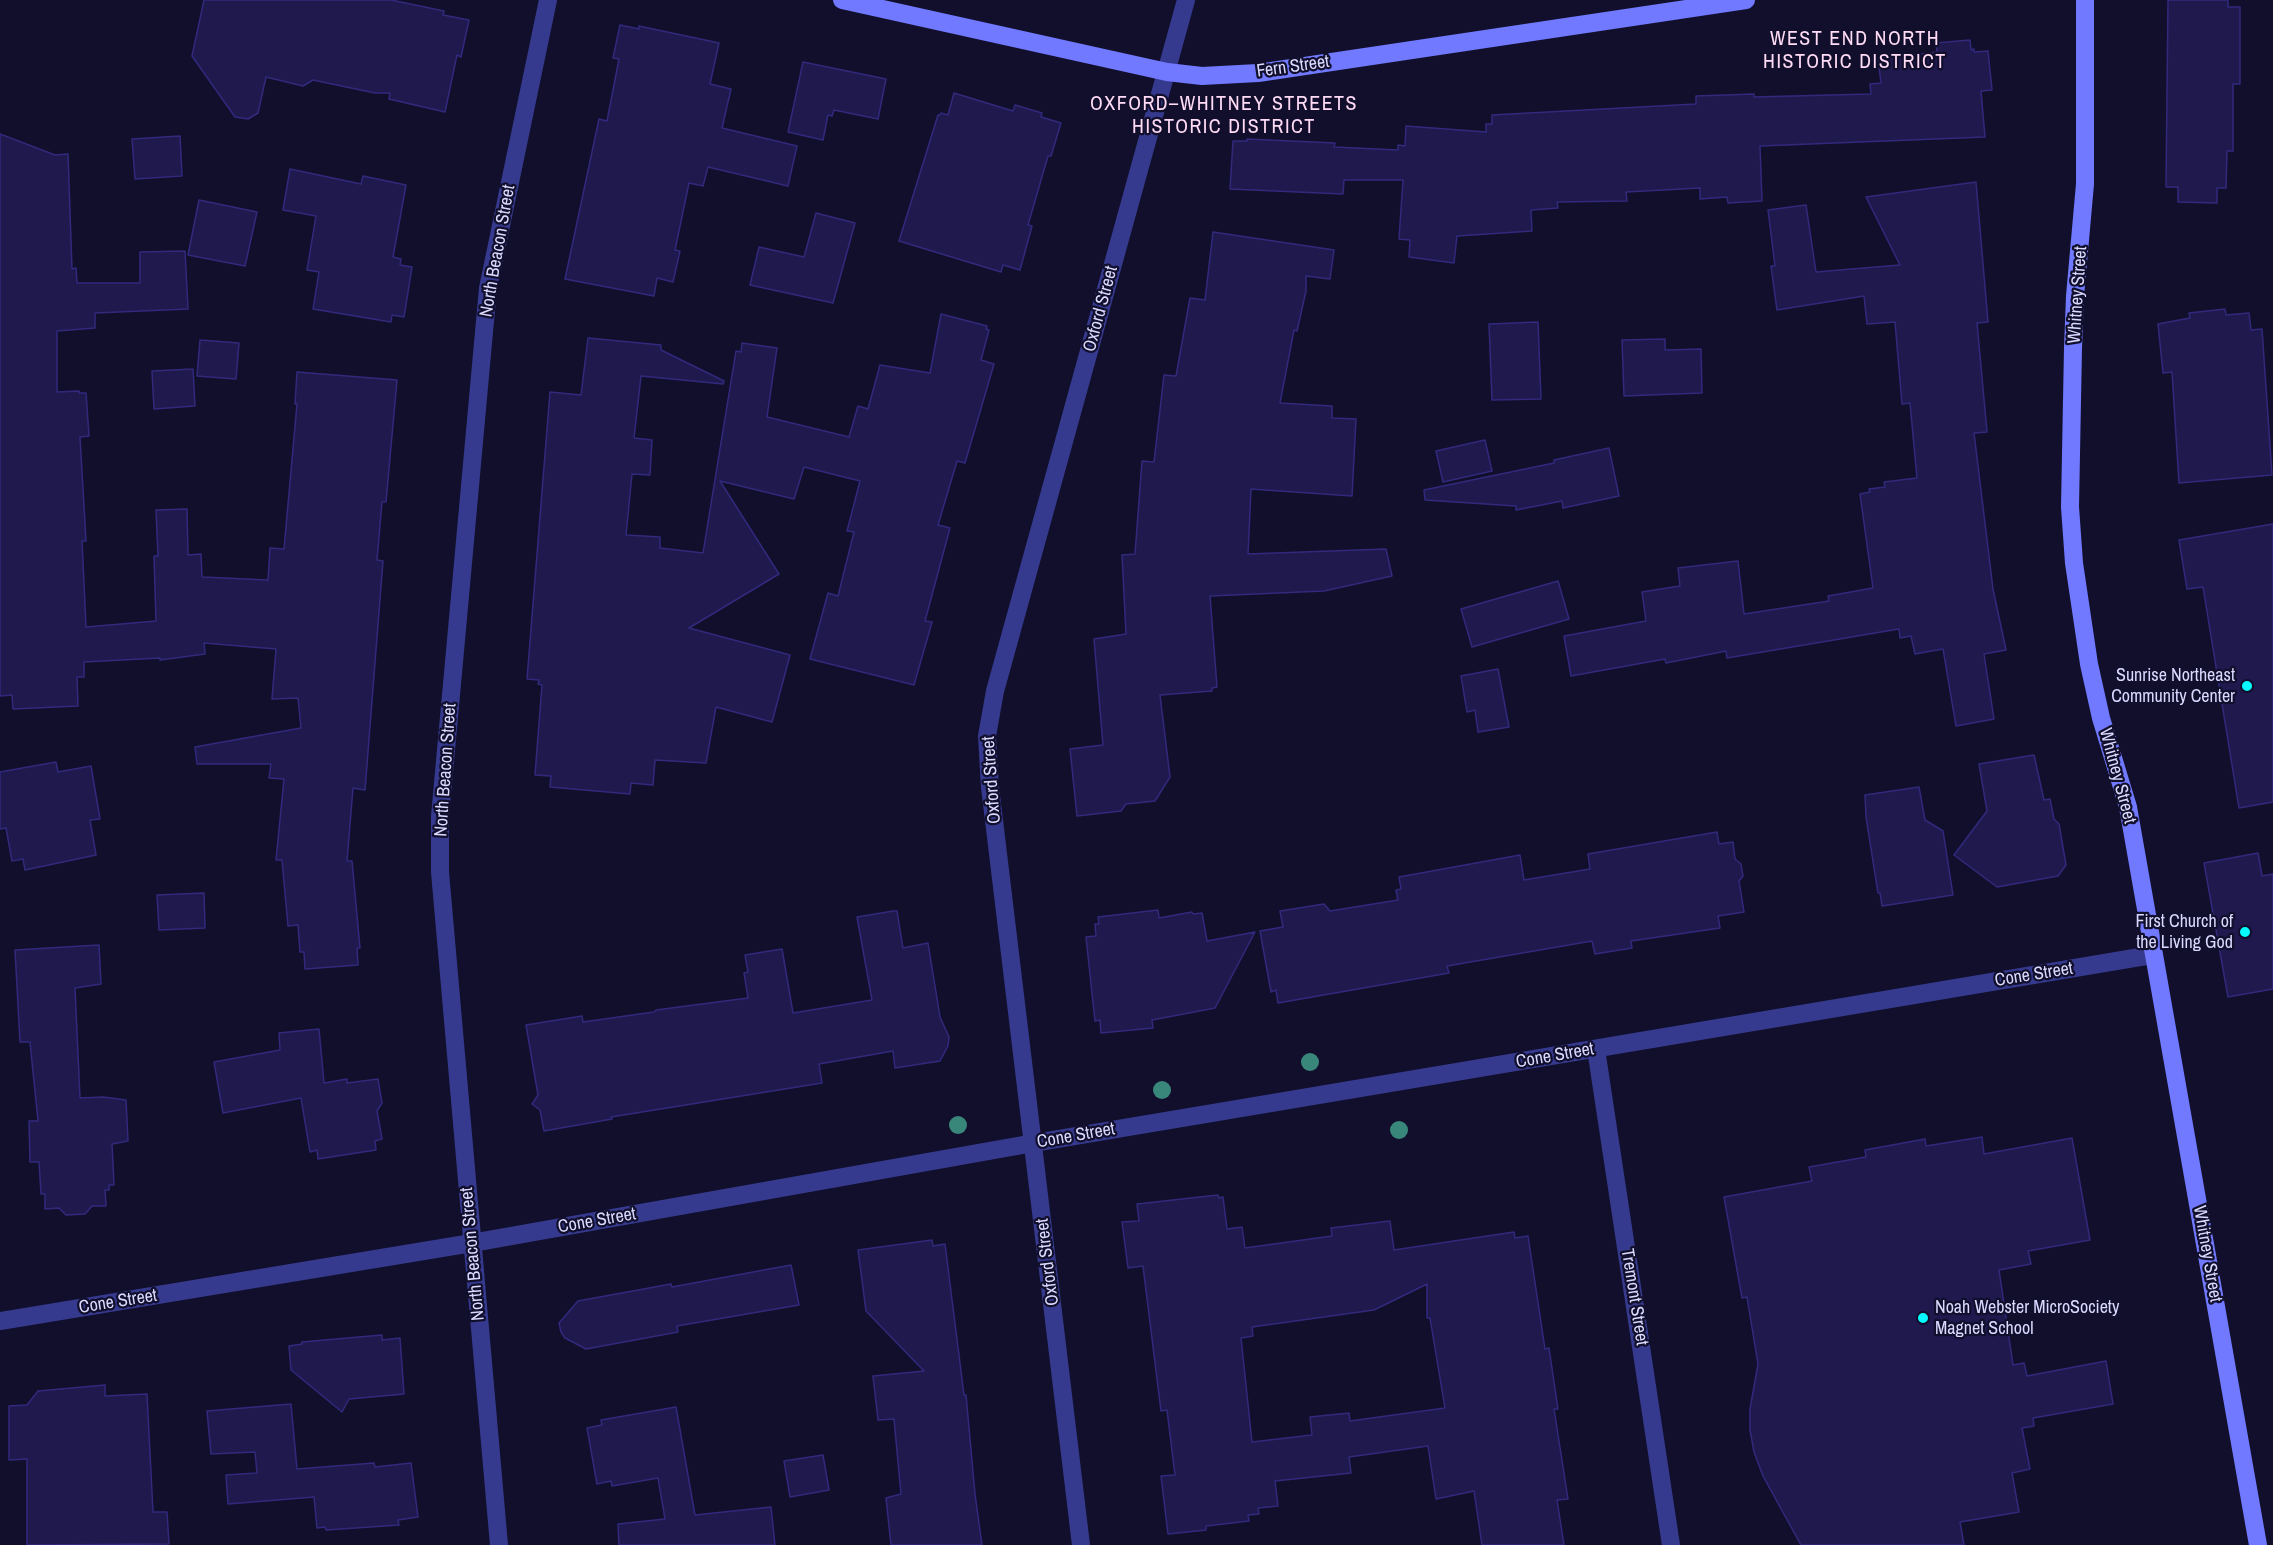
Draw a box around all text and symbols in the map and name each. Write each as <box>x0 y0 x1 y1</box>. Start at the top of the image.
district label: WEST END NORTH HISTORIC DISTRICT <box>1763 28 1947 75</box>
street label: Fern Street <box>1255 51 1331 83</box>
district label: OXFORD–WHITNEY STREETS HISTORIC DISTRICT <box>1090 93 1358 140</box>
street label: North Beacon Street <box>476 183 520 319</box>
street label: Whitney Street <box>2064 246 2092 344</box>
street label: Oxford Street <box>1079 264 1123 354</box>
place label: Sunrise Northeast Community Center <box>2111 665 2235 708</box>
marker: Sunrise Northeast Community Center <box>2240 679 2254 693</box>
street label: North Beacon Street <box>431 703 461 837</box>
street label: Whitney Street <box>2094 726 2140 826</box>
street label: Oxford Street <box>978 735 1006 825</box>
place label: First Church of the Living God <box>2135 911 2233 954</box>
marker: First Church of the Living God <box>2238 925 2252 939</box>
street label: Cone Street <box>1993 958 2075 992</box>
street label: Cone Street <box>1514 1039 1596 1073</box>
street label: Cone Street <box>1035 1119 1117 1153</box>
street label: North Beacon Street <box>456 1186 490 1322</box>
street label: Cone Street <box>556 1204 638 1238</box>
street label: Whitney Street <box>2188 1204 2226 1304</box>
street label: Oxford Street <box>1032 1217 1064 1307</box>
street label: Tremont Street <box>1616 1247 1652 1347</box>
street label: Cone Street <box>77 1285 159 1319</box>
place label: Noah Webster MicroSociety Magnet School <box>1935 1297 2119 1340</box>
marker: Noah Webster MicroSociety Magnet School <box>1916 1311 1930 1325</box>

